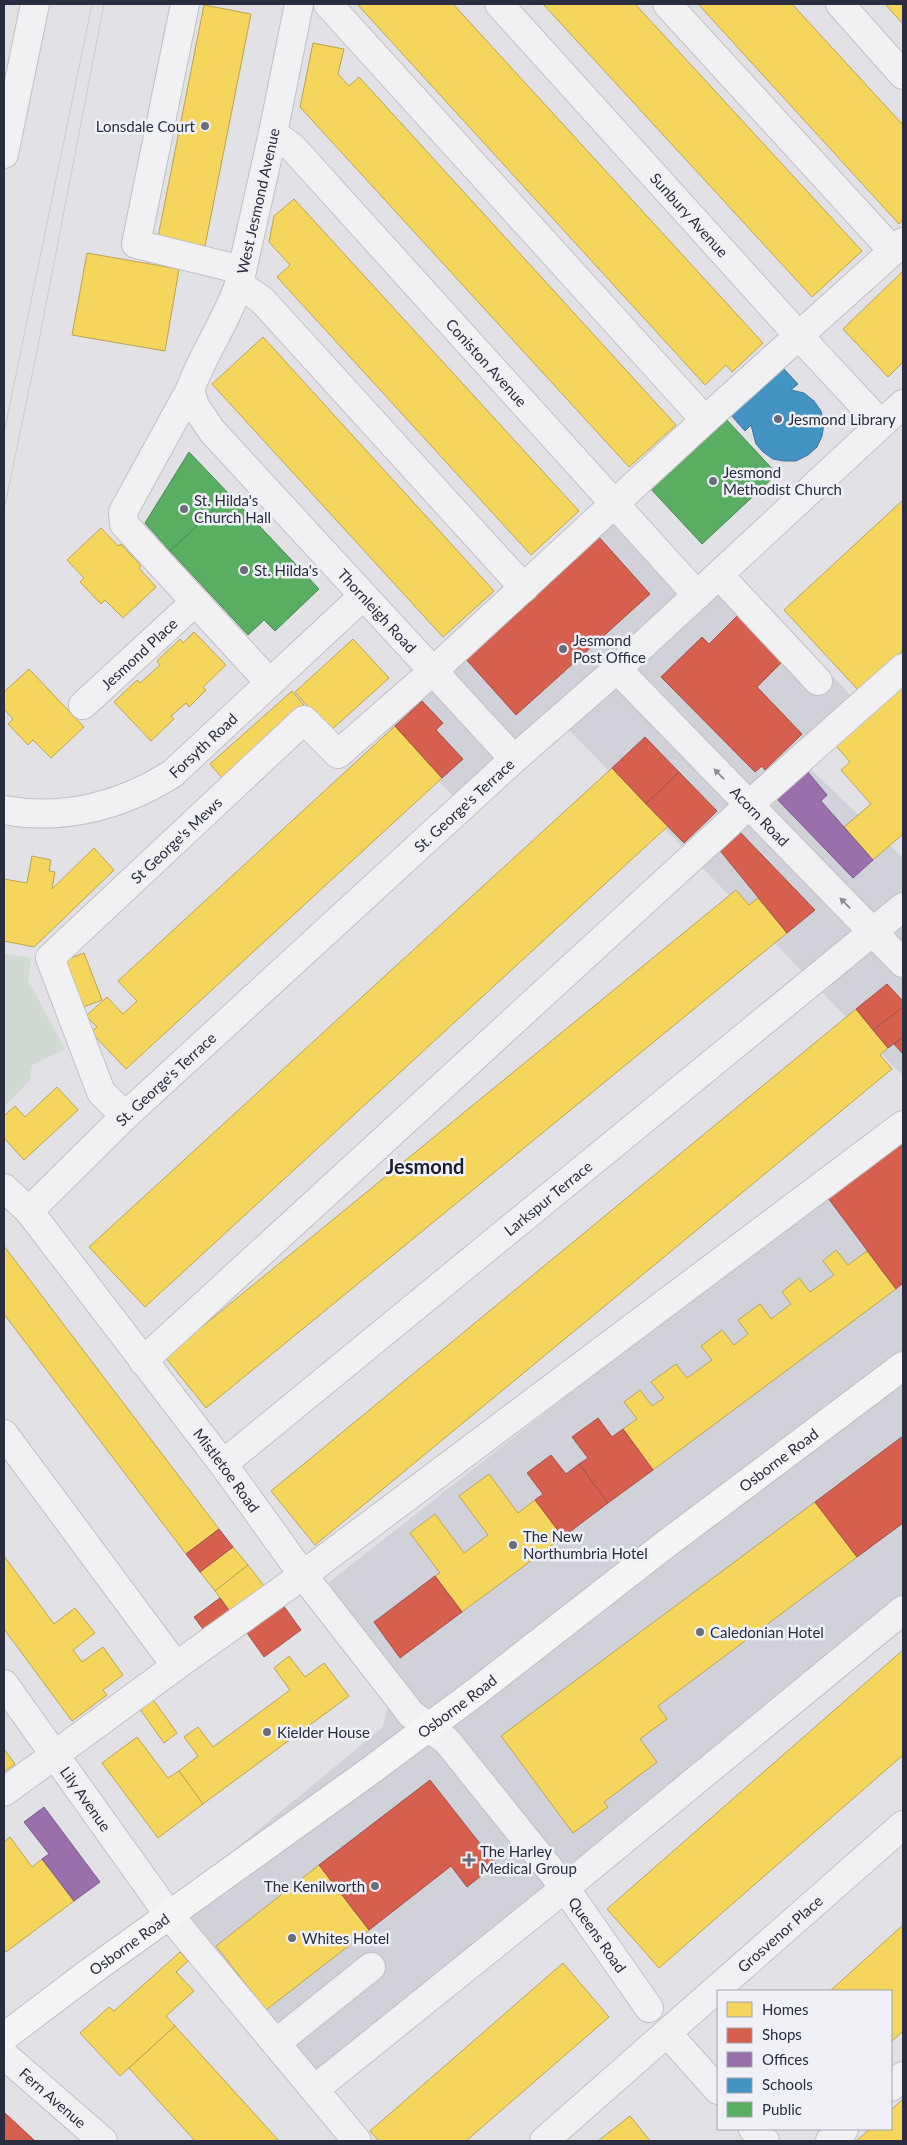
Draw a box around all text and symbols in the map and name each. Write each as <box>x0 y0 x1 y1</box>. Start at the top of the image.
place label: Lonsdale Court <box>96 117 196 135</box>
marker: Lonsdale Court <box>199 120 211 132</box>
street label: West Jesmond Avenue <box>233 126 283 276</box>
street label: Sunbury Avenue <box>647 169 732 261</box>
street label: Coniston Avenue <box>443 315 531 410</box>
place label: Jesmond Library <box>788 410 896 428</box>
marker: Jesmond Library <box>772 413 784 425</box>
place label: Jesmond Methodist Church <box>723 463 842 498</box>
marker: Jesmond Methodist Church <box>707 475 719 487</box>
place label: St. Hilda's Church Hall <box>194 491 271 526</box>
marker: St. Hilda's Church Hall <box>178 503 190 515</box>
place label: St. Hilda's <box>254 561 318 579</box>
marker: St. Hilda's <box>238 564 250 576</box>
street label: Thornleigh Road <box>334 565 420 656</box>
street label: Jesmond Place <box>97 614 181 693</box>
place label: Jesmond Post Office <box>573 631 646 666</box>
marker: Jesmond Post Office <box>557 643 569 655</box>
street label: Forsyth Road <box>165 709 241 781</box>
street label: St. George's Terrace <box>410 755 518 855</box>
one-way arrow <box>714 768 726 780</box>
street label: Acorn Road <box>727 782 793 850</box>
street label: St George's Mews <box>127 793 225 887</box>
one-way arrow <box>839 897 851 909</box>
street label: St. George's Terrace <box>112 1028 219 1129</box>
district label: Jesmond <box>386 1154 464 1178</box>
street label: Larkspur Terrace <box>500 1157 596 1239</box>
street label: Osborne Road <box>735 1424 821 1495</box>
street label: Mistletoe Road <box>190 1425 264 1516</box>
place label: The New Northumbria Hotel <box>523 1527 648 1562</box>
marker: The New Northumbria Hotel <box>507 1539 519 1551</box>
place label: Caledonian Hotel <box>710 1623 824 1641</box>
marker: Caledonian Hotel <box>694 1626 706 1638</box>
street label: Osborne Road <box>414 1670 500 1741</box>
place label: Kielder House <box>277 1723 370 1741</box>
marker: Kielder House <box>261 1726 273 1738</box>
street label: Lily Avenue <box>57 1763 115 1835</box>
place label: The Harley Medical Group <box>480 1842 577 1877</box>
marker: The Harley Medical Group <box>462 1853 476 1867</box>
place label: The Kenilworth <box>264 1877 365 1895</box>
marker: The Kenilworth <box>369 1880 381 1892</box>
street label: Grosvenor Place <box>734 1891 826 1976</box>
street label: Queens Road <box>565 1893 630 1976</box>
street label: Osborne Road <box>86 1909 173 1979</box>
place label: Whites Hotel <box>302 1929 389 1947</box>
marker: Whites Hotel <box>286 1932 298 1944</box>
legend <box>717 1990 892 2130</box>
text: Homes <box>762 2000 808 2018</box>
text: Shops <box>762 2025 802 2043</box>
text: Offices <box>762 2050 809 2068</box>
street label: Fern Avenue <box>16 2064 90 2132</box>
text: Schools <box>762 2075 813 2093</box>
text: Public <box>762 2100 802 2118</box>

